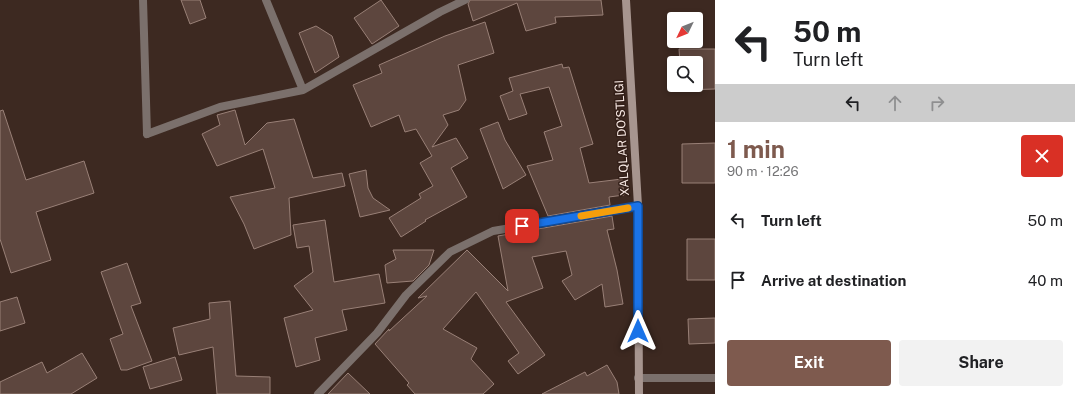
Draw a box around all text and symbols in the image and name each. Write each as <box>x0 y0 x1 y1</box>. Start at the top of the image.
north arrow <box>667 12 703 48</box>
map controls <box>667 12 703 92</box>
text: 50 m <box>793 15 861 48</box>
icon: left <box>727 16 779 68</box>
text: Turn left <box>793 49 863 70</box>
button: search <box>667 56 703 92</box>
street label: XALQLAR DO’STLIGI <box>612 80 632 196</box>
icon: left <box>842 92 864 114</box>
icon: ahead <box>884 92 906 114</box>
icon: right <box>926 92 948 114</box>
text: 1 min <box>727 135 785 163</box>
button: close <box>1021 135 1063 177</box>
text: 90 m · 12:26 <box>727 164 799 179</box>
pin <box>505 209 539 243</box>
icon: left <box>727 209 749 231</box>
text: Turn left <box>761 212 822 229</box>
text: 50 m <box>1028 212 1063 229</box>
icon: arrive <box>511 215 533 237</box>
icon: arrive <box>727 269 749 291</box>
text: Arrive at destination <box>761 272 906 289</box>
text: 40 m <box>1028 272 1063 289</box>
position arrow <box>617 310 659 352</box>
button: Exit <box>727 340 891 386</box>
button: Share <box>899 340 1063 386</box>

